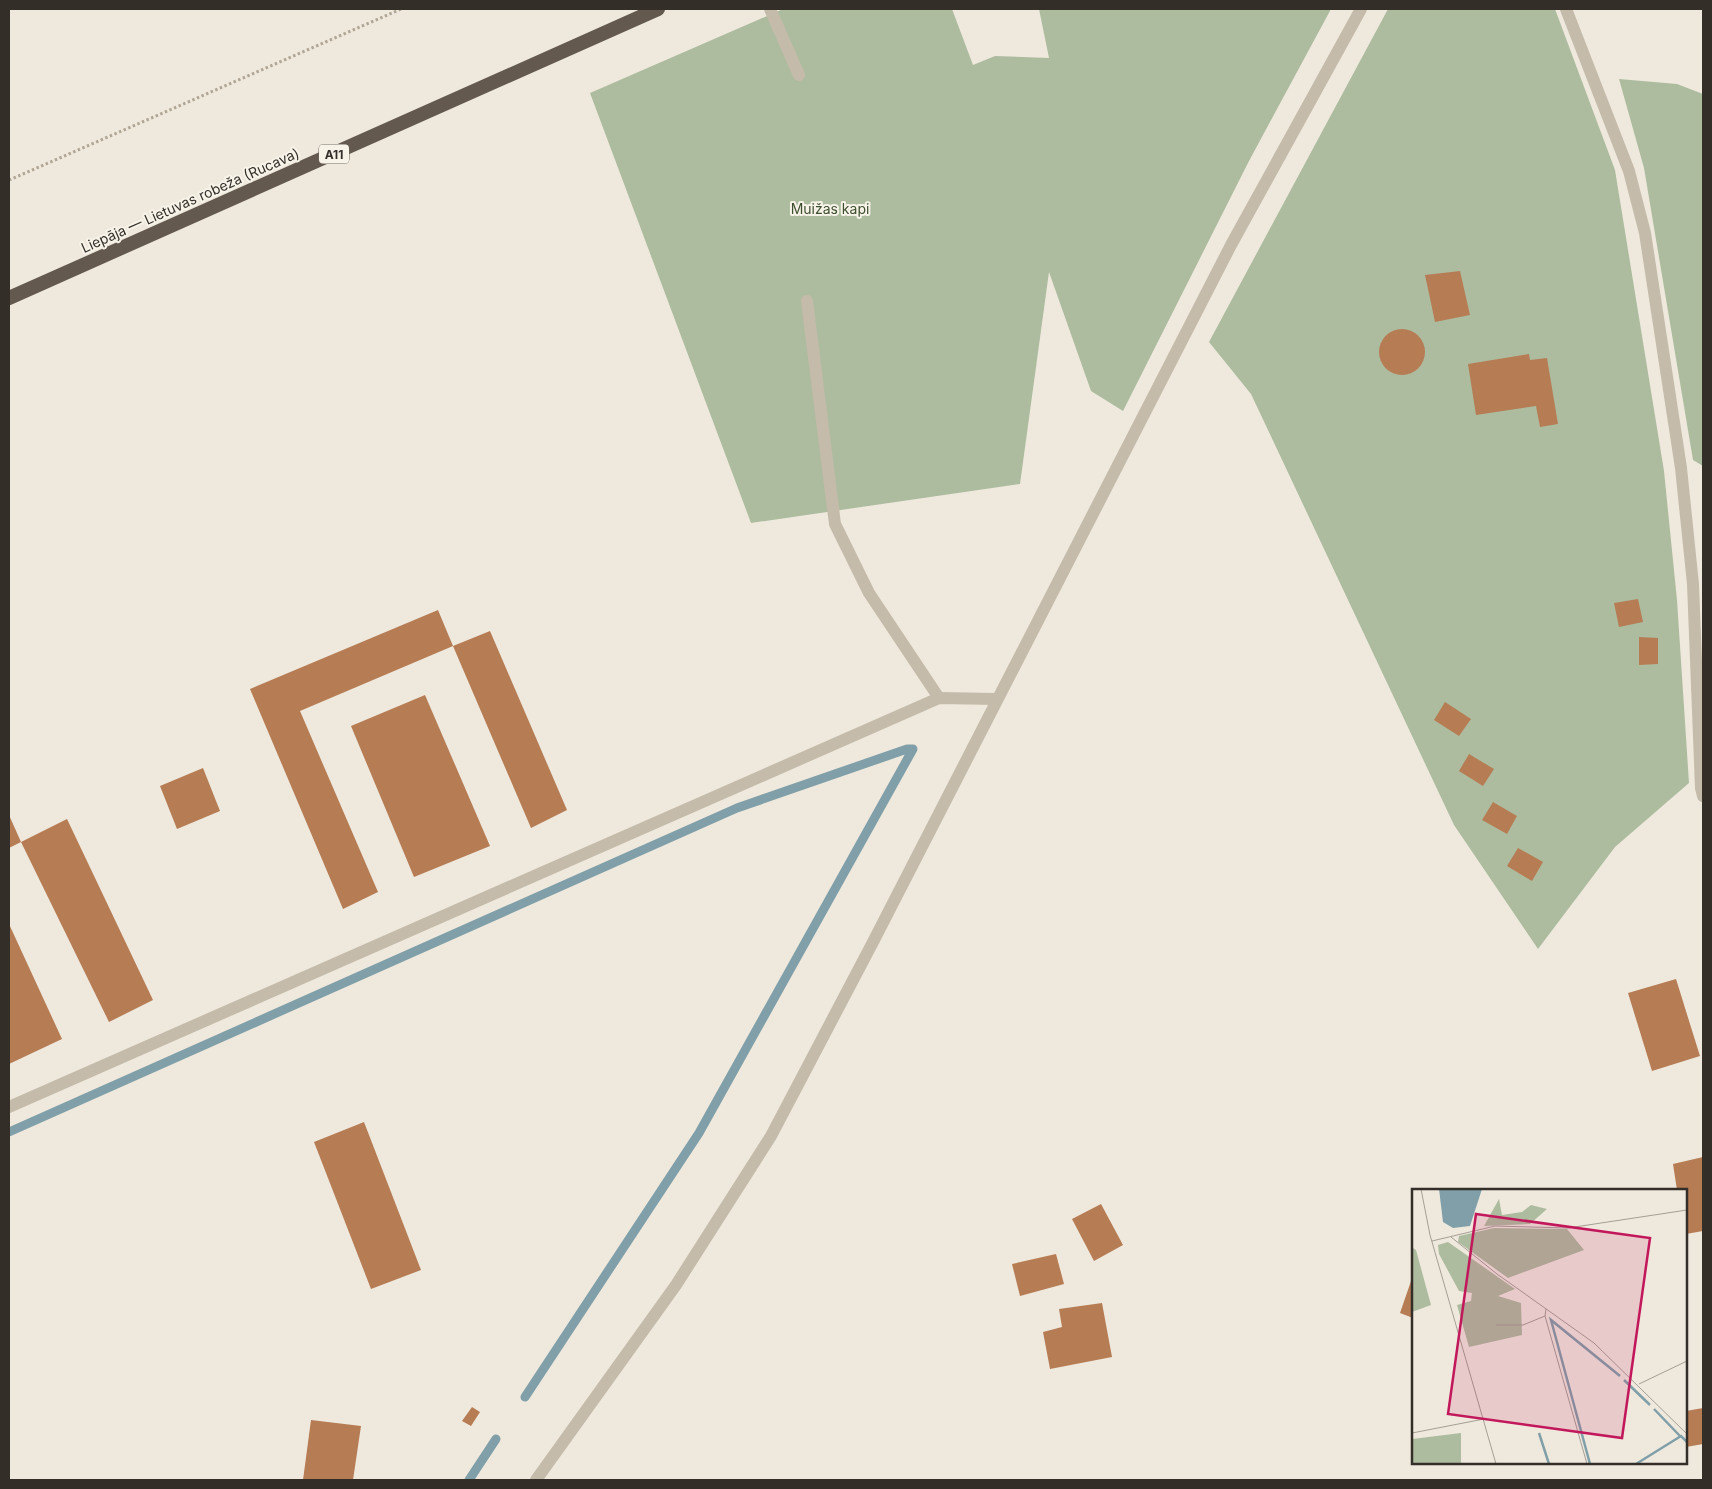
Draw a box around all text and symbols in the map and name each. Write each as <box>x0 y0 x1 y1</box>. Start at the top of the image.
street label: Liepāja — Lietuvas robeža (Rucava) <box>78 144 302 256</box>
road number: A11 <box>319 144 349 164</box>
park label: Muižas kapi <box>791 200 869 217</box>
inset map <box>1412 1189 1687 1464</box>

